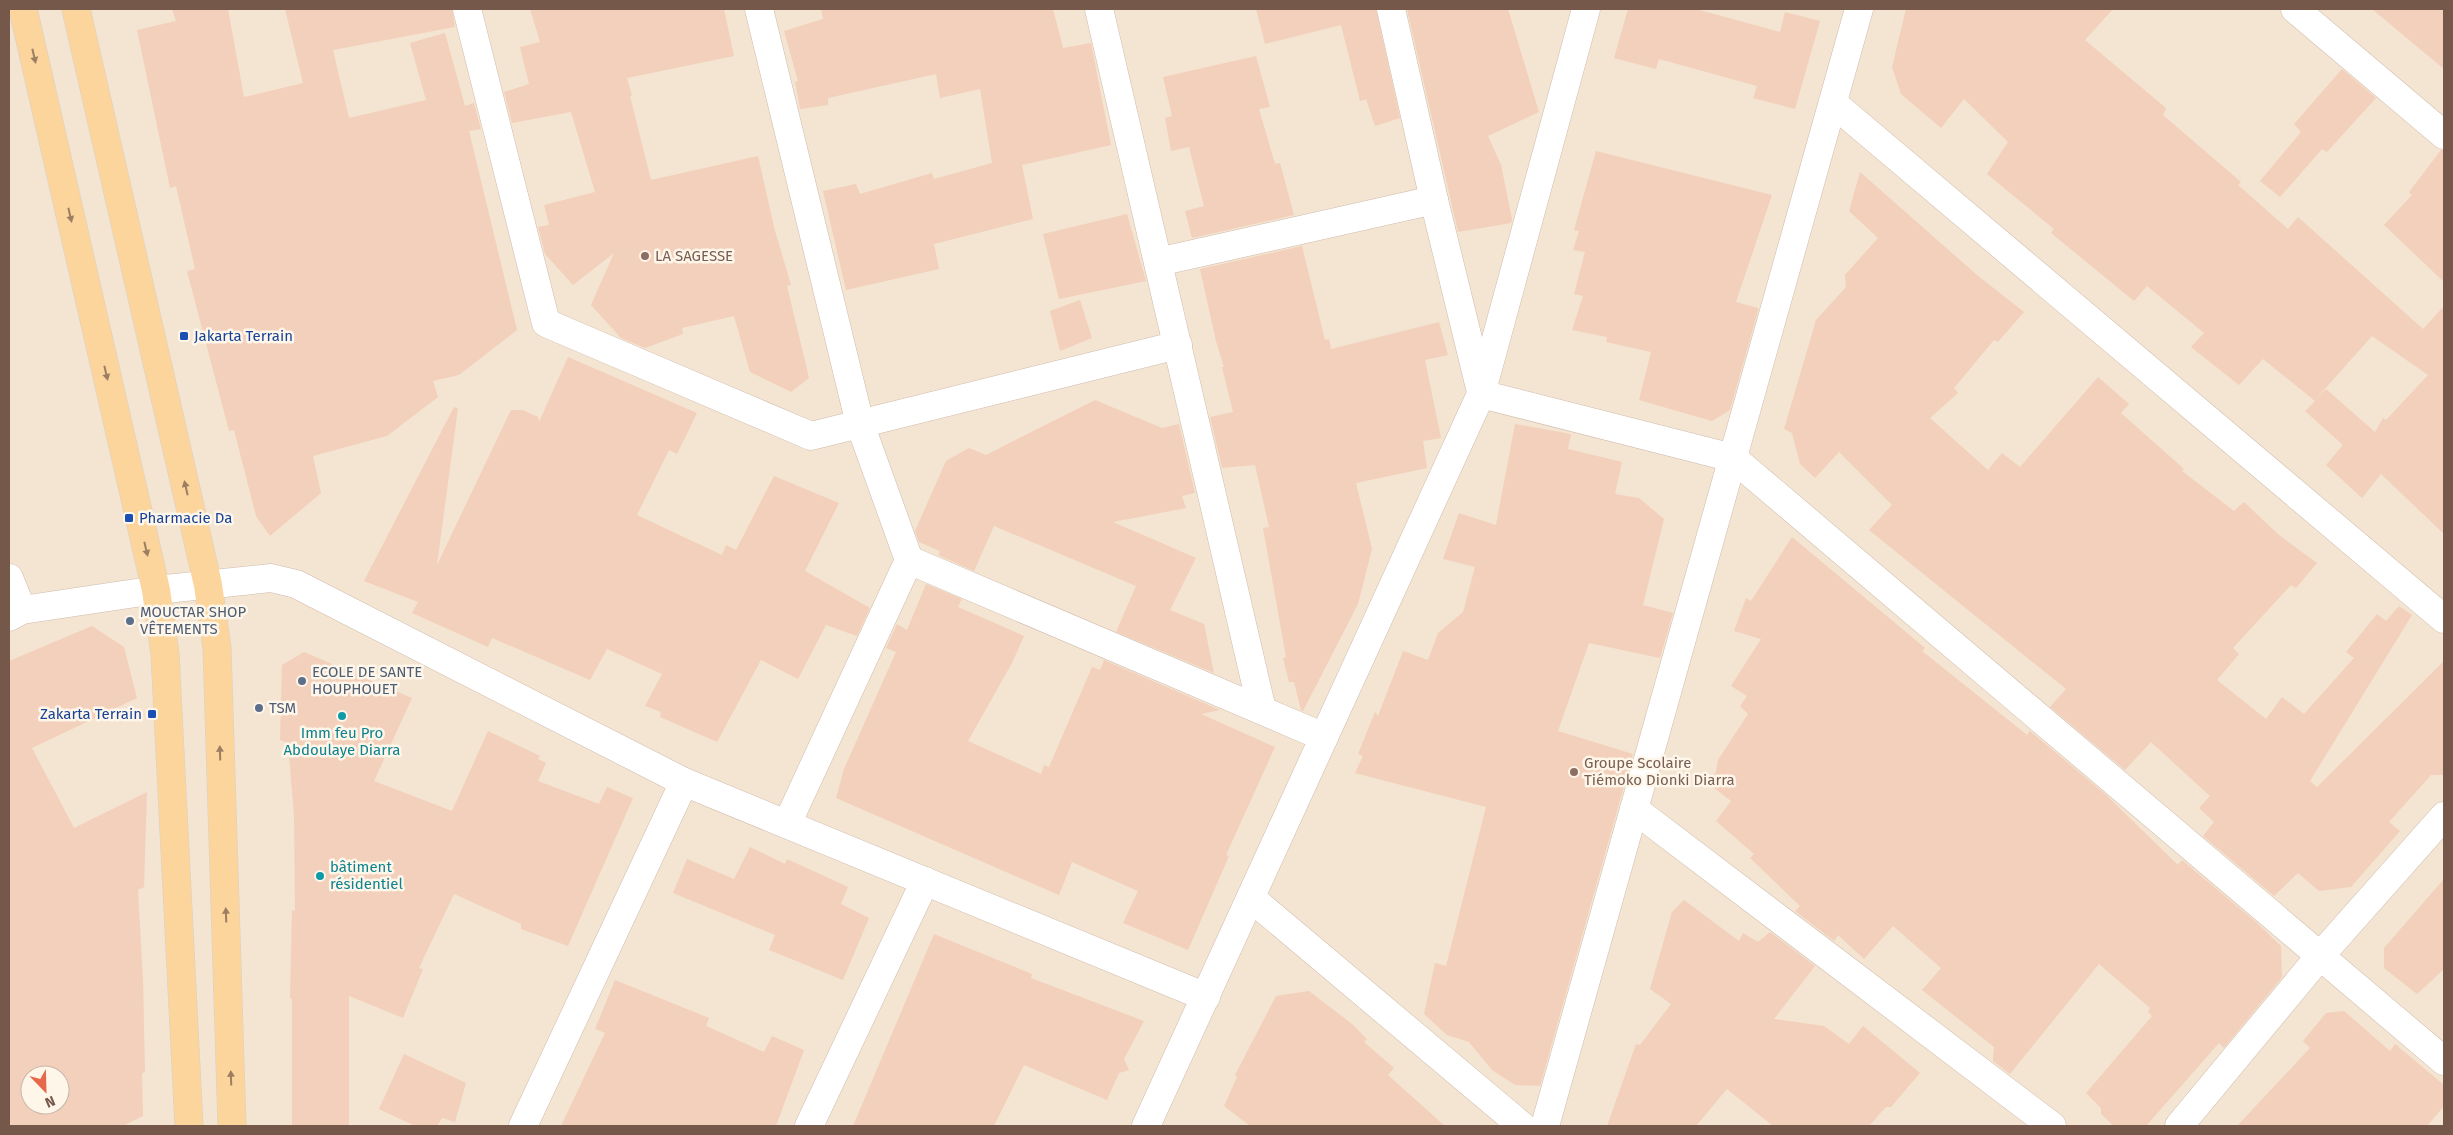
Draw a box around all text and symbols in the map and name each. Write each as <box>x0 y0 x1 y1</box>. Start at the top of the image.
one-way arrow <box>30 49 38 64</box>
one-way arrow <box>66 207 74 222</box>
place label: LA SAGESSE <box>655 247 733 265</box>
marker: LA SAGESSE <box>639 250 651 262</box>
place label: Jakarta Terrain <box>194 327 293 345</box>
marker: Jakarta Terrain <box>178 330 190 342</box>
one-way arrow <box>102 366 110 381</box>
one-way arrow <box>182 481 190 496</box>
place label: Pharmacie Da <box>139 509 232 527</box>
marker: Pharmacie Da <box>123 512 135 524</box>
one-way arrow <box>142 541 150 556</box>
place label: MOUCTAR SHOP VÊTEMENTS <box>140 603 246 638</box>
marker: MOUCTAR SHOP VÊTEMENTS <box>124 615 136 627</box>
place label: ECOLE DE SANTE HOUPHOUET <box>312 663 422 698</box>
marker: ECOLE DE SANTE HOUPHOUET <box>296 675 308 687</box>
place label: TSM <box>269 699 296 717</box>
marker: TSM <box>253 702 265 714</box>
place label: Zakarta Terrain <box>40 705 142 723</box>
marker: Zakarta Terrain <box>146 708 158 720</box>
marker: Imm feu Pro Abdoulaye Diarra <box>336 710 348 722</box>
place label: Imm feu Pro Abdoulaye Diarra <box>284 724 400 759</box>
one-way arrow <box>216 744 224 760</box>
place label: Groupe Scolaire Tiémoko Dionki Diarra <box>1584 754 1735 789</box>
marker: Groupe Scolaire Tiémoko Dionki Diarra <box>1568 766 1580 778</box>
place label: bâtiment résidentiel <box>330 858 404 893</box>
marker: bâtiment résidentiel <box>314 870 326 882</box>
one-way arrow <box>221 907 229 923</box>
north arrow <box>20 1065 70 1115</box>
one-way arrow <box>226 1069 234 1085</box>
text: N <box>42 1092 57 1111</box>

